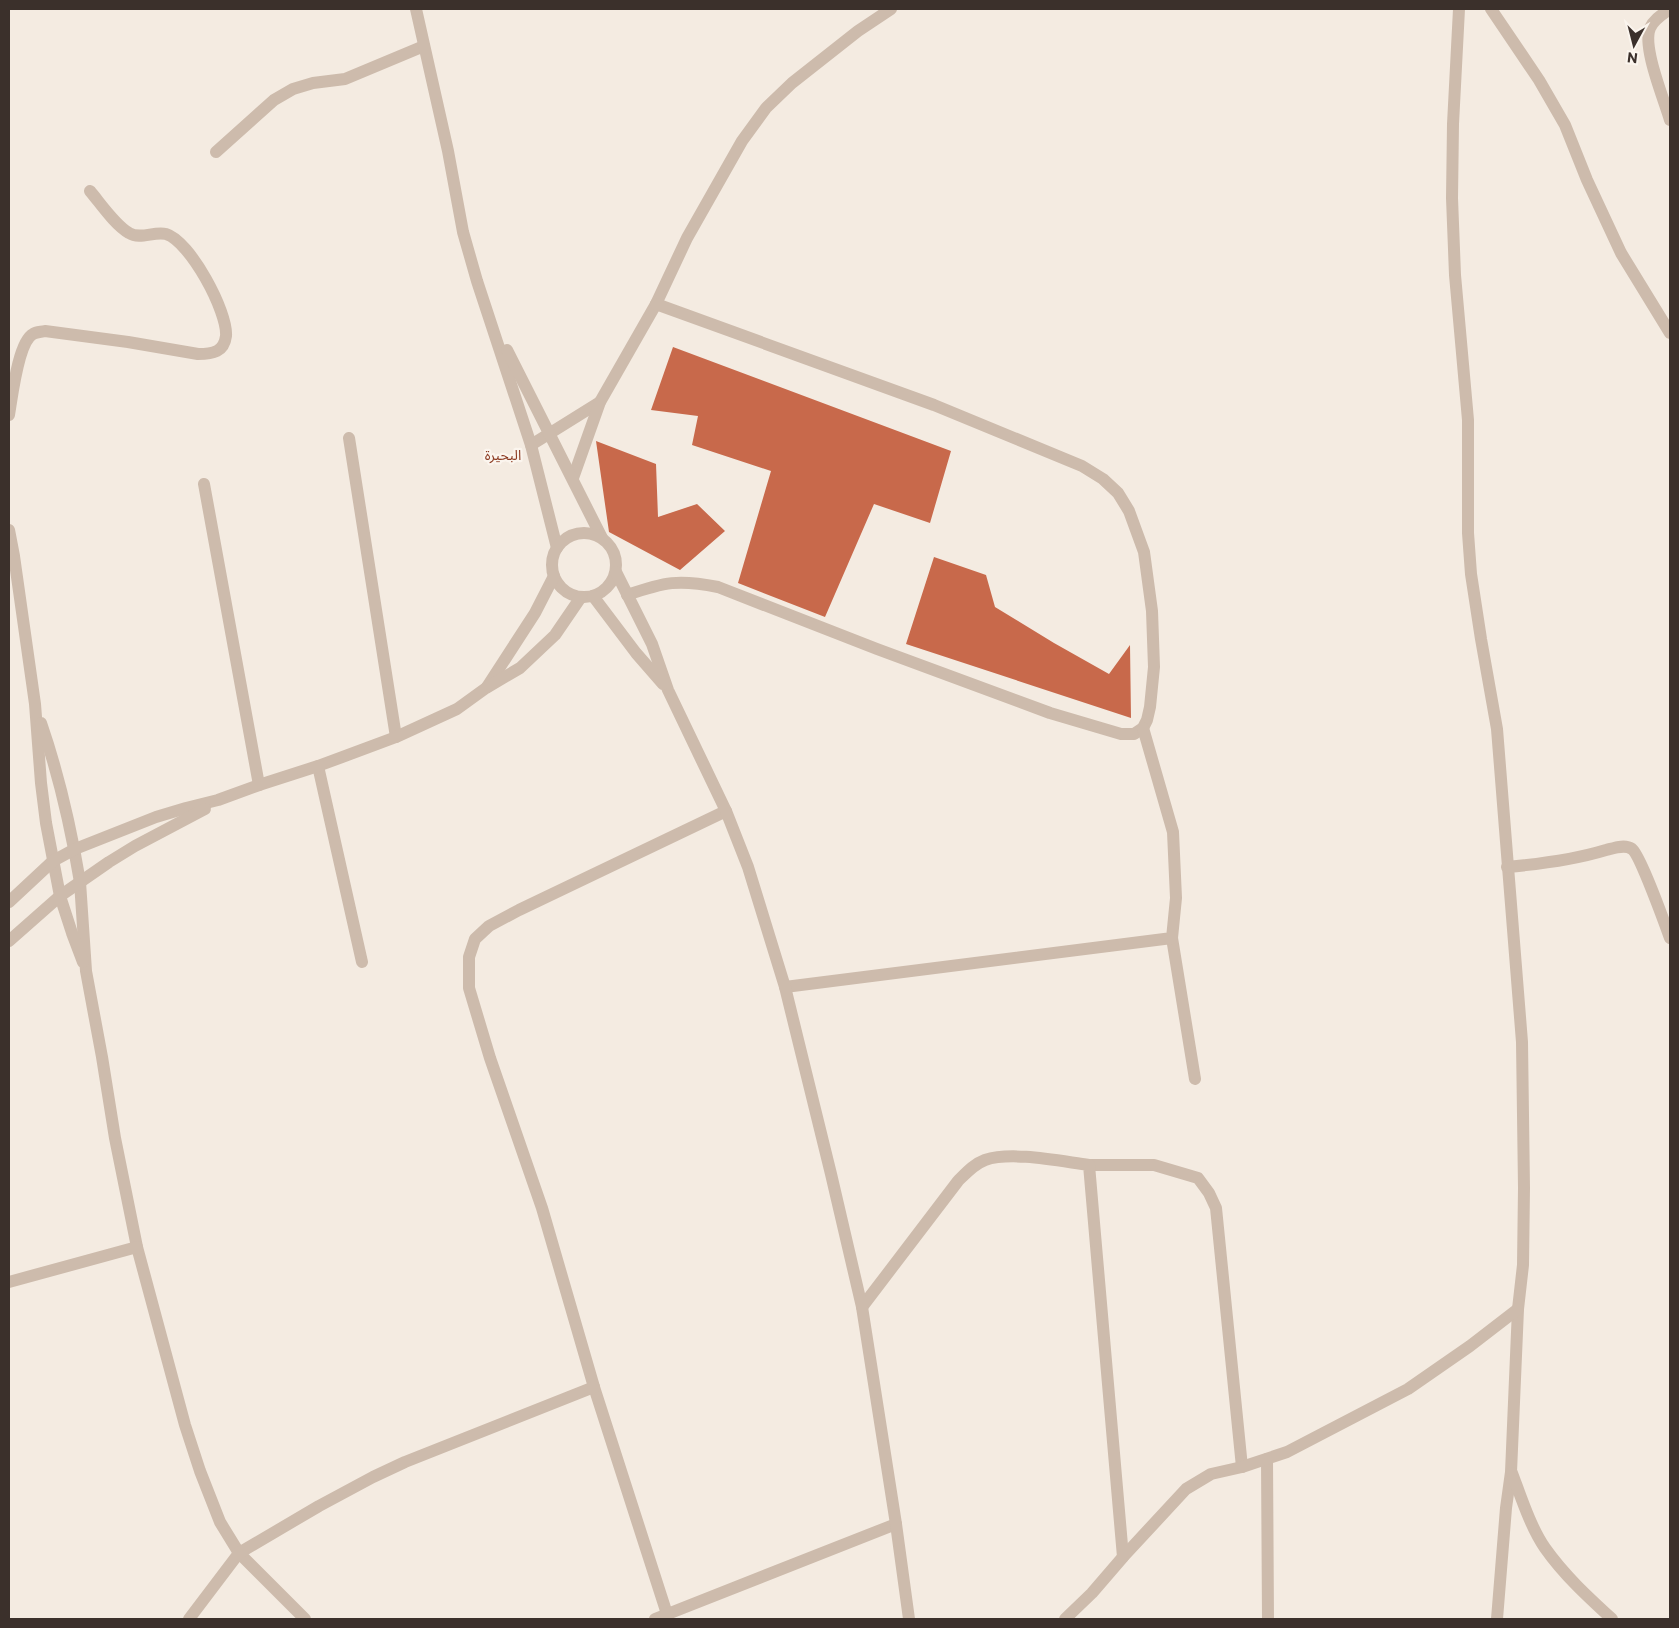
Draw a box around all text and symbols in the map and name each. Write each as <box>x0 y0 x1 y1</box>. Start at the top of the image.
north arrow <box>1609 20 1659 70</box>
text: N <box>1626 49 1639 67</box>
district label: البحيرة <box>485 446 521 464</box>

